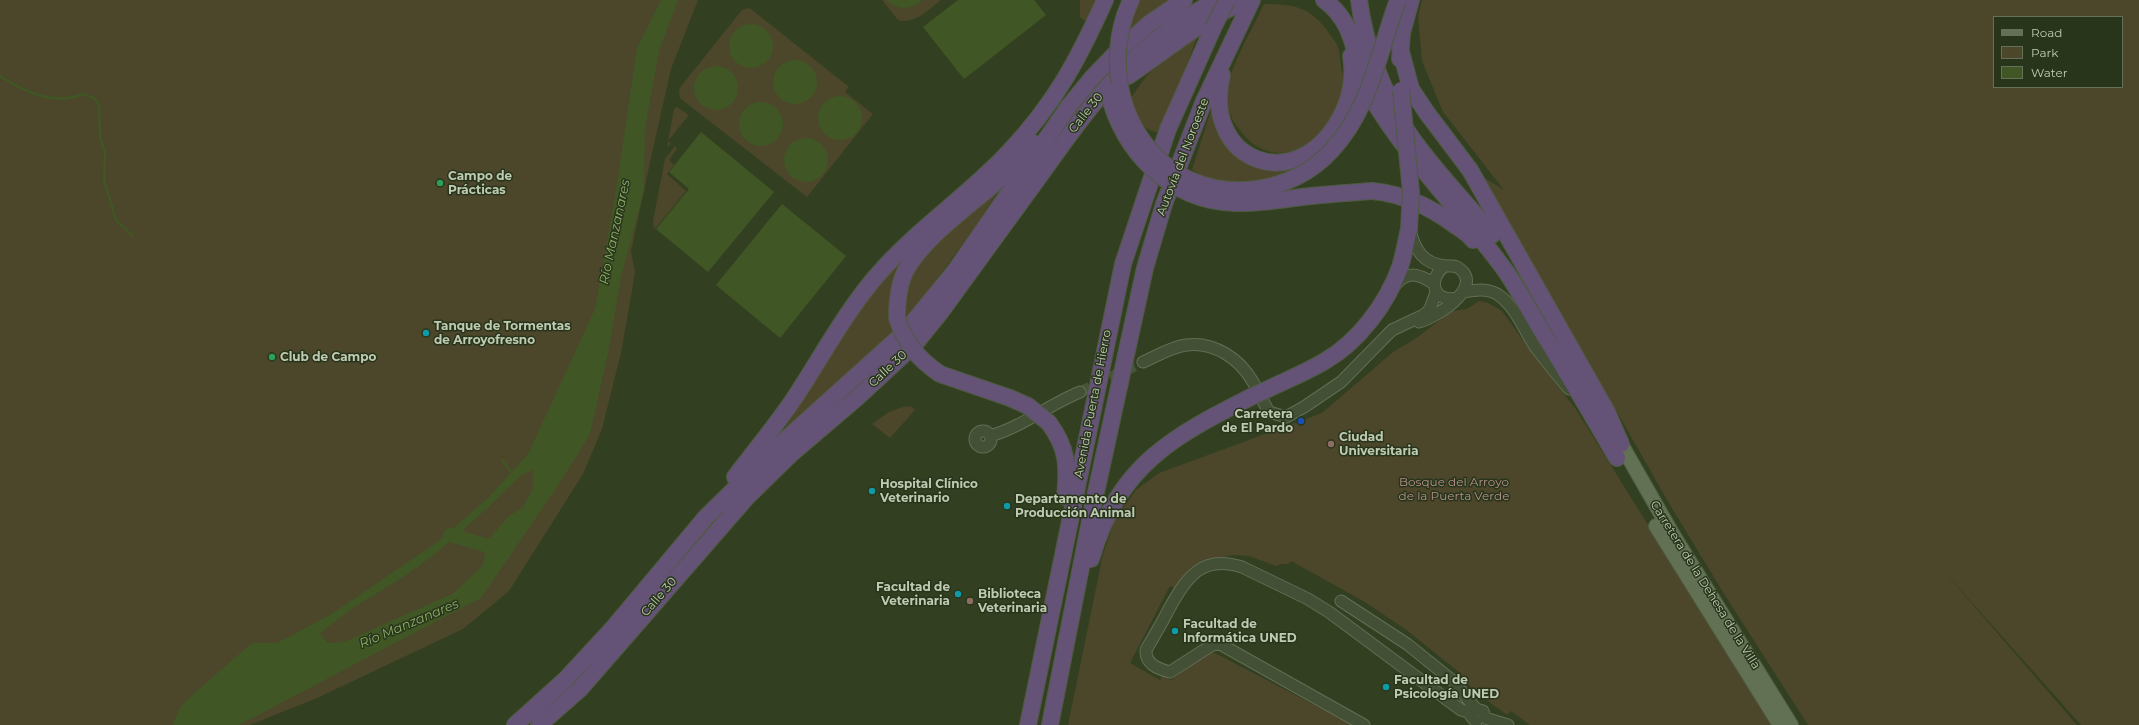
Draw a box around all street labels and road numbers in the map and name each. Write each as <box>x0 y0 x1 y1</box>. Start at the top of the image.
street label: Calle 30 <box>1066 90 1106 136</box>
street label: Autovía del Noroeste <box>1154 96 1212 218</box>
street label: Avenida Puerta de Hierro <box>1072 329 1114 479</box>
street label: Calle 30 <box>866 348 910 390</box>
street label: Carretera de la Dehesa de la Villa <box>1647 498 1763 672</box>
street label: Calle 30 <box>638 575 680 619</box>

